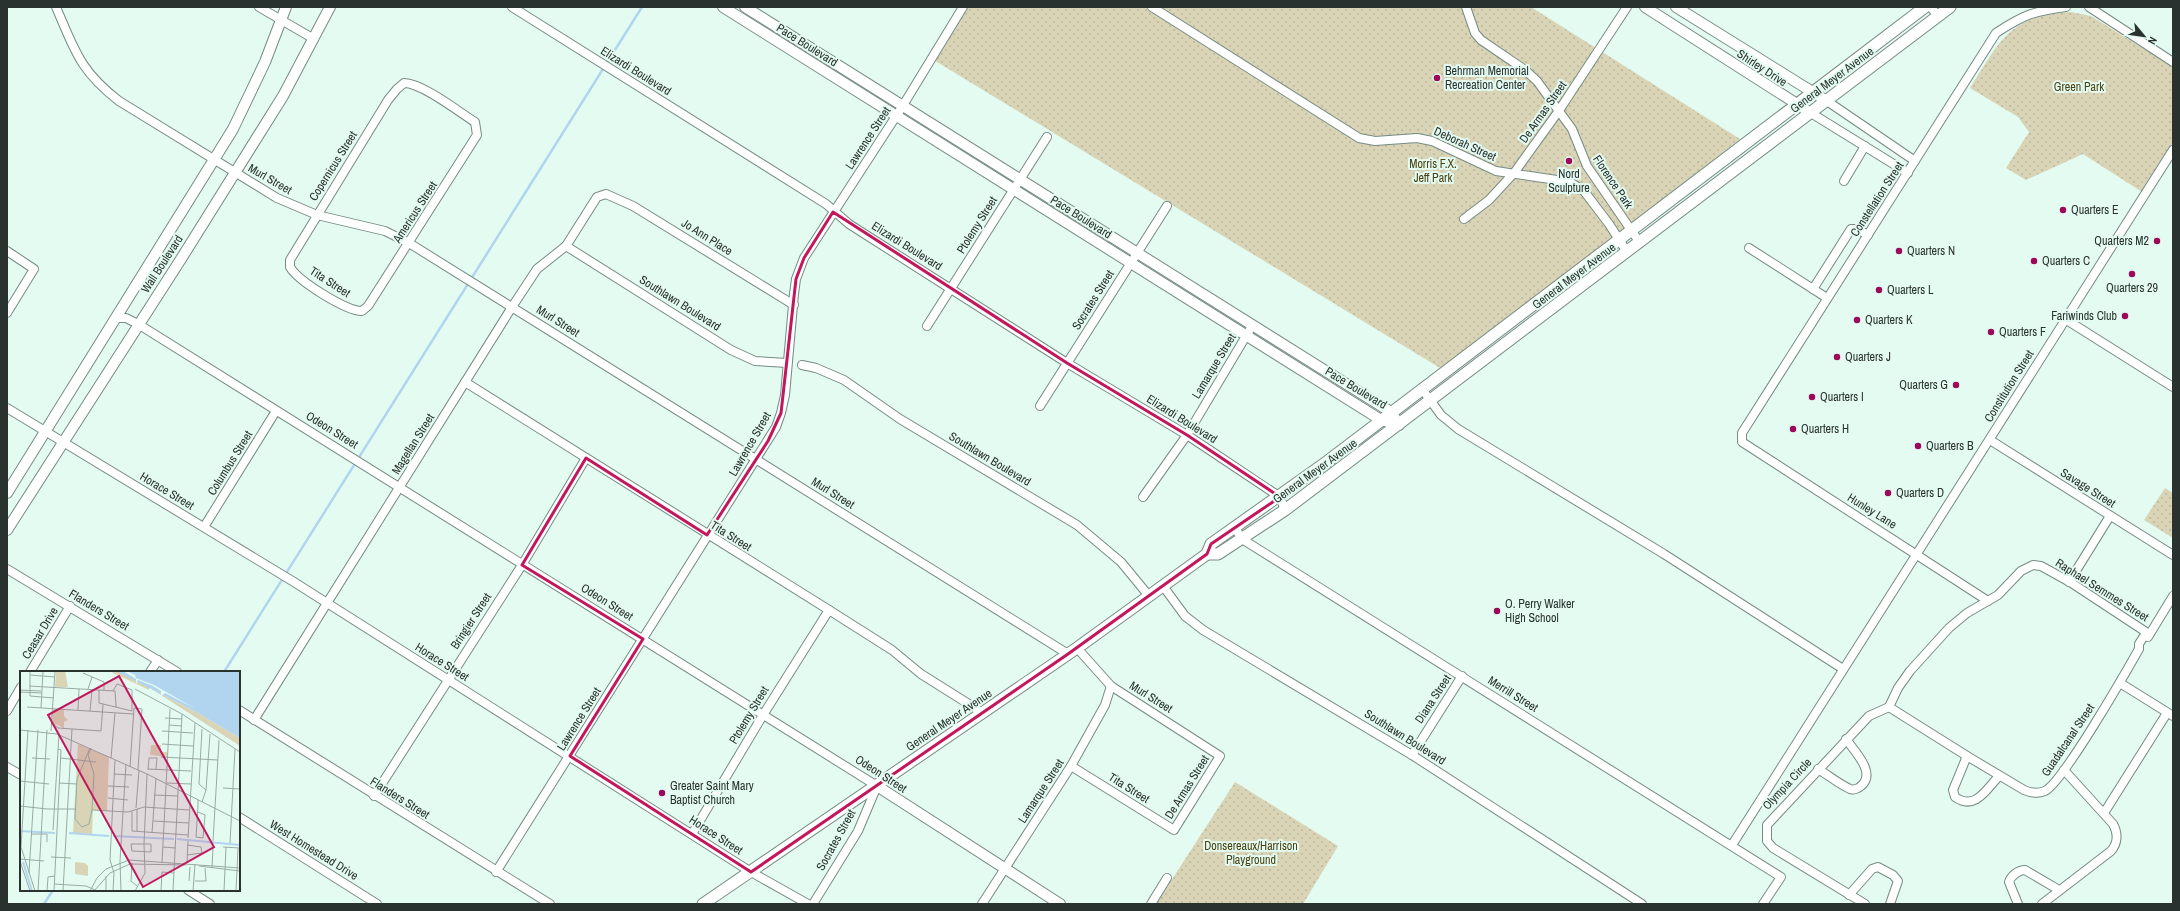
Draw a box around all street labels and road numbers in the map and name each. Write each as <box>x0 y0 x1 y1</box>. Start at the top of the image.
street label: Pace Boulevard <box>773 20 841 70</box>
street label: Elizardi Boulevard <box>598 43 674 99</box>
street label: General Meyer Avenue <box>1787 43 1877 117</box>
street label: Shirley Drive <box>1734 46 1790 90</box>
street label: De Armas Street <box>1516 78 1570 146</box>
street label: Lawrence Street <box>842 103 894 172</box>
street label: Deborah Street <box>1431 123 1499 165</box>
street label: Copernicus Street <box>305 128 361 204</box>
street label: Florence Park <box>1589 152 1637 212</box>
street label: Constellation Street <box>1847 158 1907 240</box>
street label: Murl Street <box>245 160 295 198</box>
street label: Americus Street <box>389 178 441 247</box>
street label: Pace Boulevard <box>1047 192 1115 242</box>
street label: Ptolemy Street <box>953 193 1001 257</box>
street label: Jo Ann Place <box>678 215 736 259</box>
street label: Elizardi Boulevard <box>869 218 945 274</box>
street label: Wall Boulevard <box>137 232 187 296</box>
street label: General Meyer Avenue <box>1529 239 1619 313</box>
street label: Tita Street <box>306 263 354 301</box>
street label: Socrates Street <box>1068 267 1118 333</box>
street label: Southlawn Boulevard <box>636 272 724 334</box>
street label: Murl Street <box>533 301 583 341</box>
street label: Lamarque Street <box>1188 330 1240 402</box>
street label: Constitution Street <box>1980 347 2038 425</box>
street label: Pace Boulevard <box>1322 363 1390 413</box>
street label: Elizardi Boulevard <box>1144 391 1220 447</box>
street label: Odeon Street <box>303 408 361 452</box>
street label: Lawrence Street <box>725 409 775 479</box>
street label: Magellan Street <box>388 410 438 477</box>
street label: Columbus Street <box>204 427 256 498</box>
street label: Southlawn Boulevard <box>946 428 1034 490</box>
street label: General Meyer Avenue <box>1270 435 1360 507</box>
street label: Savage Street <box>2057 465 2119 511</box>
street label: Horace Street <box>137 469 197 514</box>
street label: Murl Street <box>808 473 858 513</box>
street label: Hunley Lane <box>1844 490 1900 532</box>
street label: Tita Street <box>707 517 755 555</box>
street label: Raphael Semmes Street <box>2052 555 2152 625</box>
street label: Odeon Street <box>578 580 636 624</box>
street label: Flanders Street <box>66 586 132 634</box>
street label: Bringier Street <box>447 590 495 652</box>
street label: Ceasar Drive <box>18 604 62 662</box>
street label: Horace Street <box>412 639 472 685</box>
street label: Diana Street <box>1411 671 1455 727</box>
street label: Merrill Street <box>1485 672 1541 716</box>
street label: Murl Street <box>1126 677 1176 717</box>
street label: Ptolemy Street <box>726 683 773 747</box>
street label: Lawrence Street <box>553 684 605 754</box>
street label: General Meyer Avenue <box>903 685 995 755</box>
street label: Guadalcanal Street <box>2038 700 2098 779</box>
street label: Southlawn Boulevard <box>1361 706 1449 768</box>
street label: Odeon Street <box>852 751 910 797</box>
street label: De Armas Street <box>1161 752 1213 822</box>
street label: Olympia Circle <box>1759 755 1815 813</box>
street label: Lamarque Street <box>1014 756 1068 826</box>
street label: Tita Street <box>1105 769 1153 807</box>
street label: Flanders Street <box>367 773 433 823</box>
street label: Socrates Street <box>813 806 860 874</box>
street label: Horace Street <box>686 812 746 858</box>
street label: West Homestead Drive <box>267 816 361 884</box>

